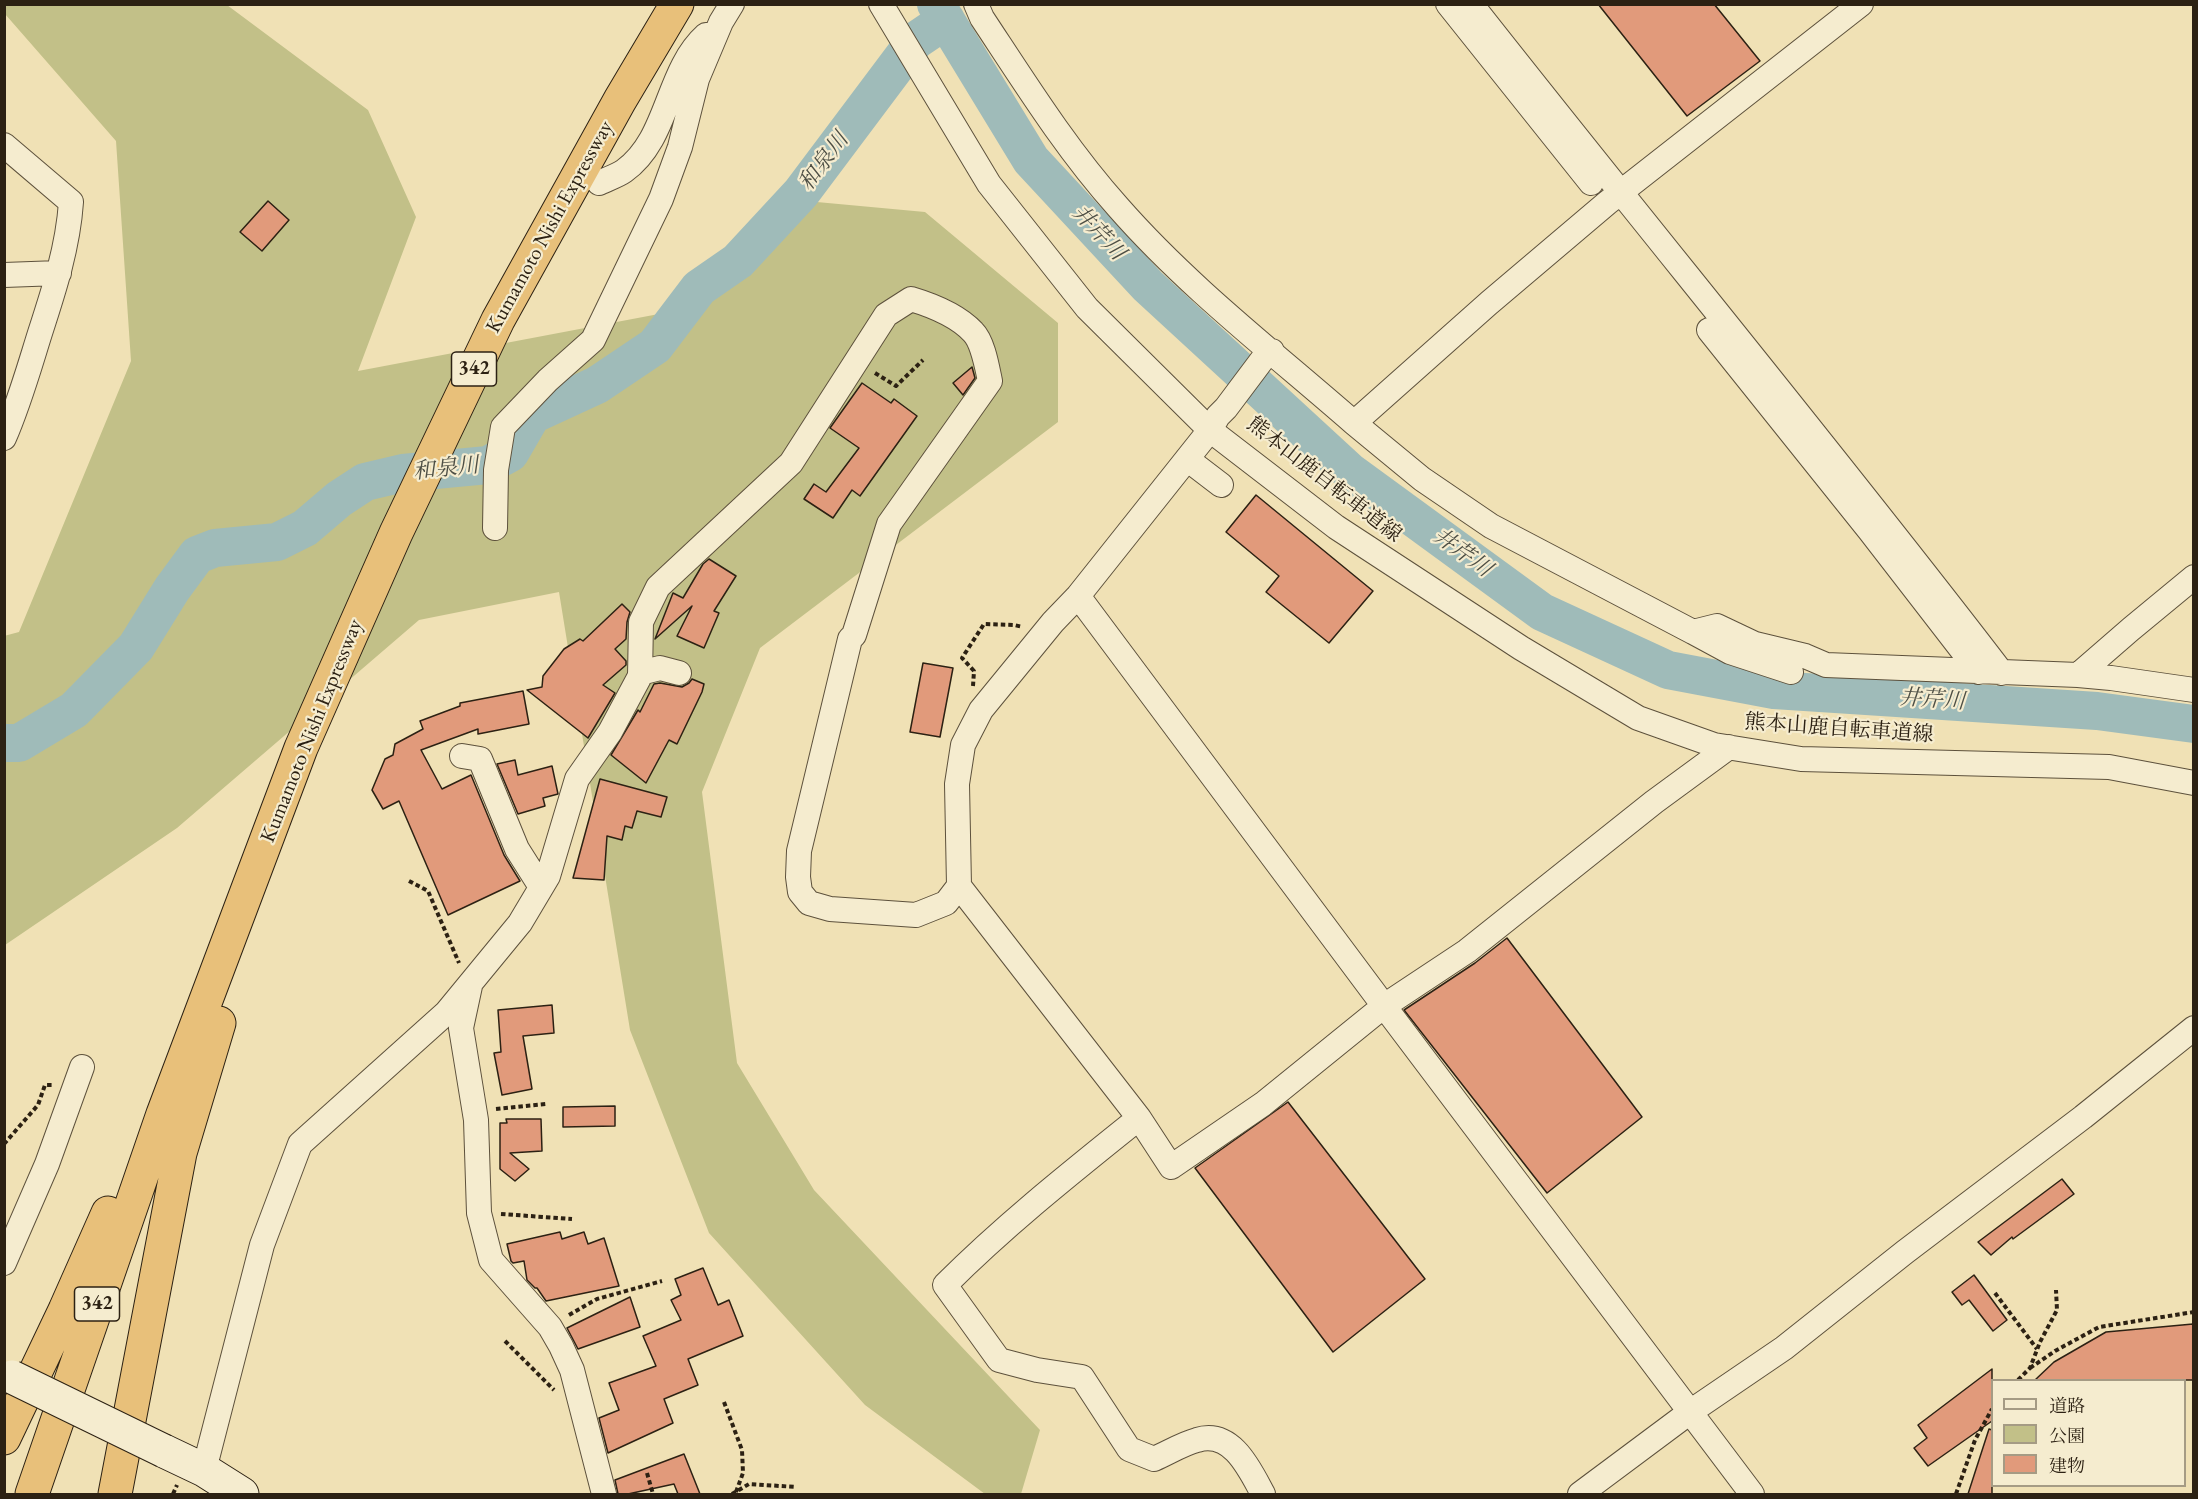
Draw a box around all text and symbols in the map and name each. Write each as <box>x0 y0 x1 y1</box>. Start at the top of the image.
street label: Kumamoto Nishi Expressway <box>481 117 619 337</box>
water label: 和泉川 <box>794 128 854 196</box>
water label: 井芹川 <box>1066 200 1130 266</box>
road number: 342 <box>452 352 496 386</box>
street label: 熊本山鹿自転車道線 <box>1242 412 1406 548</box>
water label: 和泉川 <box>412 452 480 486</box>
water label: 井芹川 <box>1428 523 1496 583</box>
street label: Kumamoto Nishi Expressway <box>256 616 368 846</box>
water label: 井芹川 <box>1898 685 1966 715</box>
street label: 熊本山鹿自転車道線 <box>1744 710 1934 748</box>
road number: 342 <box>74 1287 120 1321</box>
legend <box>1991 1379 2186 1487</box>
text: 道路 <box>2049 1394 2085 1417</box>
text: 公園 <box>2049 1424 2085 1447</box>
text: 建物 <box>2049 1454 2085 1477</box>

